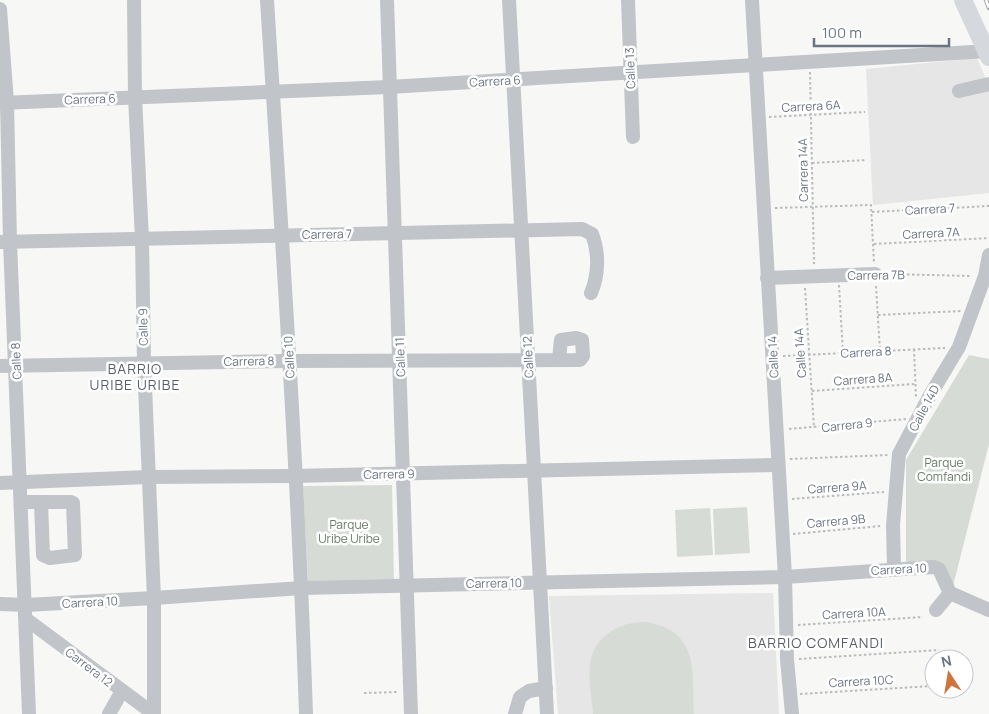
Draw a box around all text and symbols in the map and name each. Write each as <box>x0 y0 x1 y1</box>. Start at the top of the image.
scale bar <box>814 15 949 47</box>
text: 100 m <box>822 22 862 43</box>
street label: Calle 13 <box>621 47 639 89</box>
street label: Carrera 6 <box>469 71 521 91</box>
street label: Carrera 6 <box>64 90 116 108</box>
street label: Carrera 6A <box>781 96 841 116</box>
street label: Carrera 14A <box>794 138 812 202</box>
street label: Carrera 7 <box>905 199 955 219</box>
street label: Carrera 7A <box>902 223 960 243</box>
street label: Carrera 7 <box>302 225 352 243</box>
street label: Carrera 7B <box>847 266 905 284</box>
street label: Calle 9 <box>134 308 152 346</box>
street label: Calle 14A <box>790 327 810 378</box>
street label: Calle 10 <box>279 335 299 379</box>
street label: Calle 12 <box>518 336 538 378</box>
street label: Calle 14 <box>763 336 783 378</box>
street label: Calle 11 <box>391 337 409 377</box>
street label: Calle 8 <box>7 342 25 380</box>
street label: Carrera 8 <box>840 342 892 362</box>
street label: Carrera 8 <box>223 352 275 370</box>
district label: BARRIO URIBE URIBE <box>90 359 180 394</box>
street label: Carrera 8A <box>833 368 893 390</box>
street label: Calle 14D <box>905 382 943 434</box>
street label: Carrera 9 <box>821 414 873 436</box>
park label: Parque Comfandi <box>917 454 971 485</box>
street label: Carrera 9 <box>363 465 415 483</box>
street label: Carrera 9A <box>807 476 867 498</box>
street label: Carrera 9B <box>806 510 866 532</box>
park label: Parque Uribe Uribe <box>318 516 380 547</box>
street label: Carrera 10 <box>871 559 927 579</box>
street label: Carrera 10 <box>466 574 522 592</box>
street label: Carrera 10 <box>62 592 118 612</box>
street label: Carrera 10A <box>822 603 887 623</box>
district label: BARRIO COMFANDI <box>748 633 884 652</box>
street label: Carrera 12 <box>62 644 116 691</box>
north arrow <box>924 649 974 699</box>
text: N <box>939 650 953 671</box>
street label: Carrera 10C <box>828 671 894 691</box>

